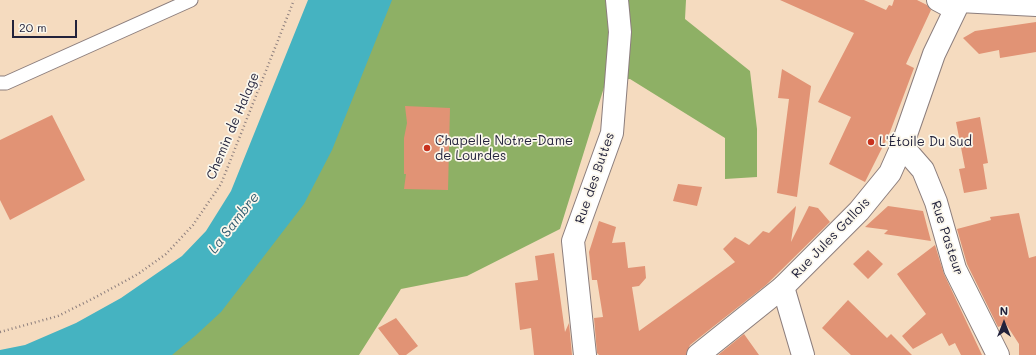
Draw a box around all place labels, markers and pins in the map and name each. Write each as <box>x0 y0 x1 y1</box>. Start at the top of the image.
place label: Chapelle Notre-Dame de Lourdes <box>435 133 573 164</box>
place label: L'Étoile Du Sud <box>879 134 972 150</box>
marker: L'Étoile Du Sud <box>866 137 876 147</box>
marker: Chapelle Notre-Dame de Lourdes <box>422 143 432 153</box>

